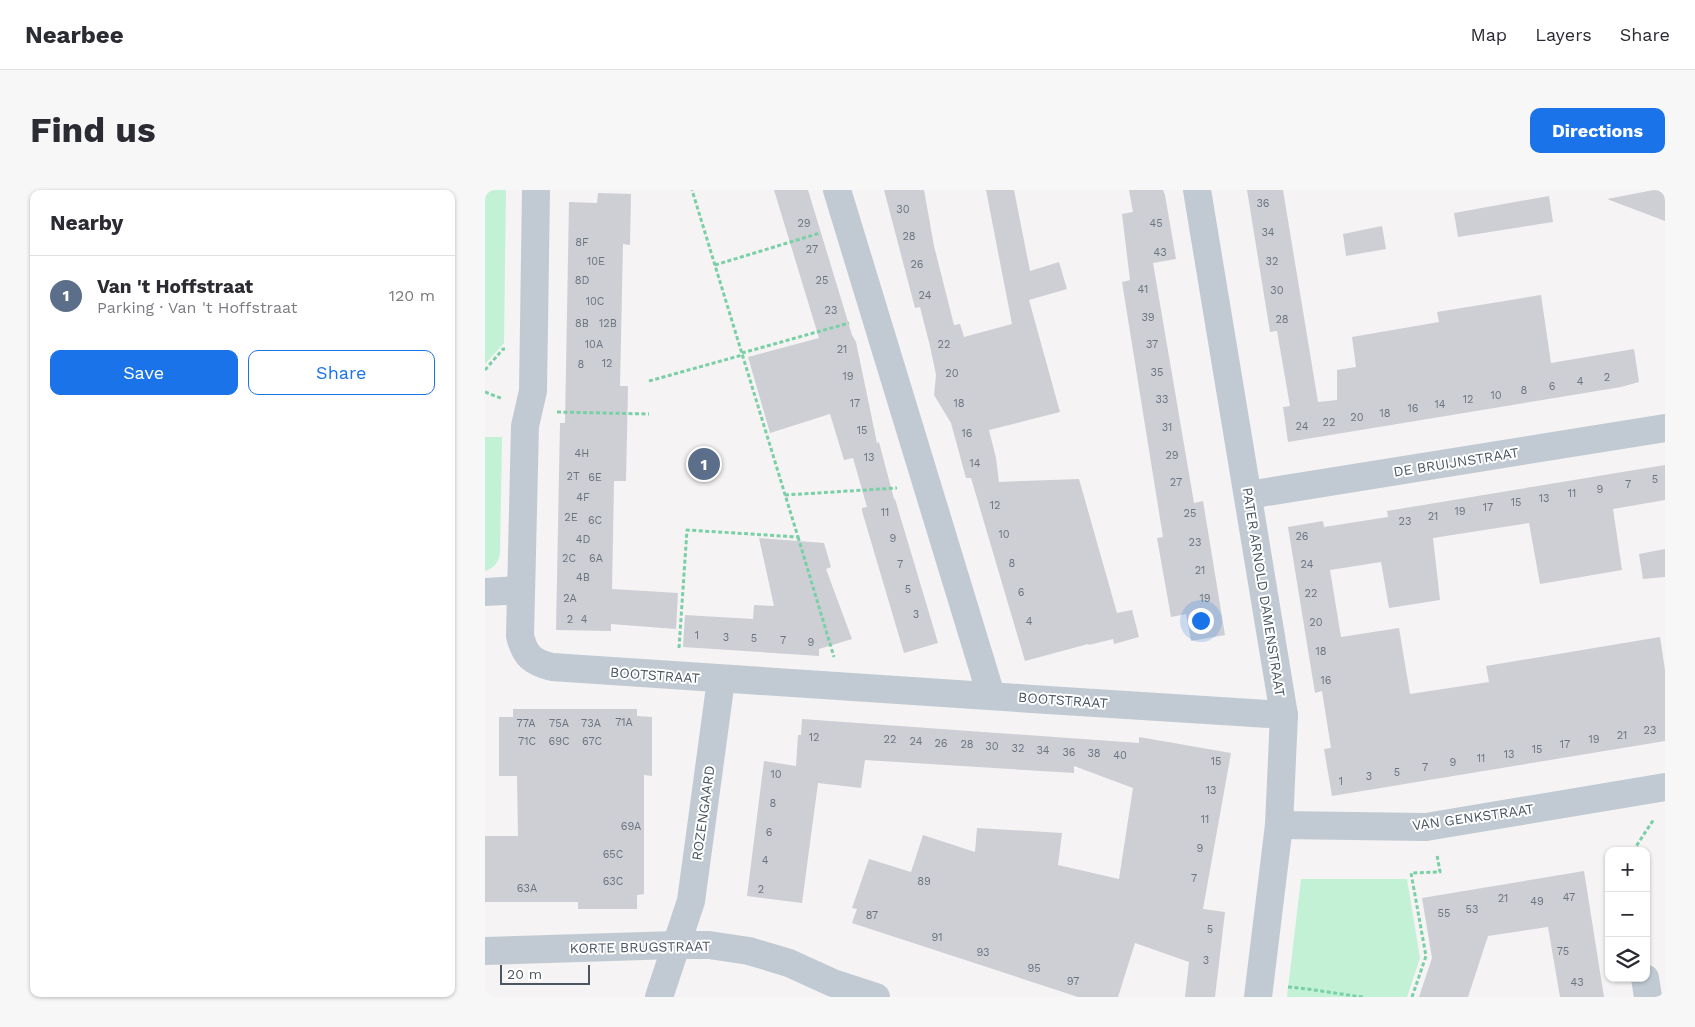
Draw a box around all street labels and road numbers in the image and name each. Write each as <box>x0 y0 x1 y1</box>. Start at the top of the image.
street label: DE BRUIJNSTRAAT <box>1392 444 1520 480</box>
street label: PATER ARNOLD DAMENSTRAAT <box>1240 486 1289 698</box>
street label: BOOTSTRAAT <box>610 664 701 686</box>
street label: BOOTSTRAAT <box>1018 689 1109 711</box>
street label: ROZENGAARD <box>688 765 718 861</box>
street label: VAN GENKSTRAAT <box>1411 800 1535 833</box>
street label: KORTE BRUGSTRAAT <box>569 938 711 956</box>

